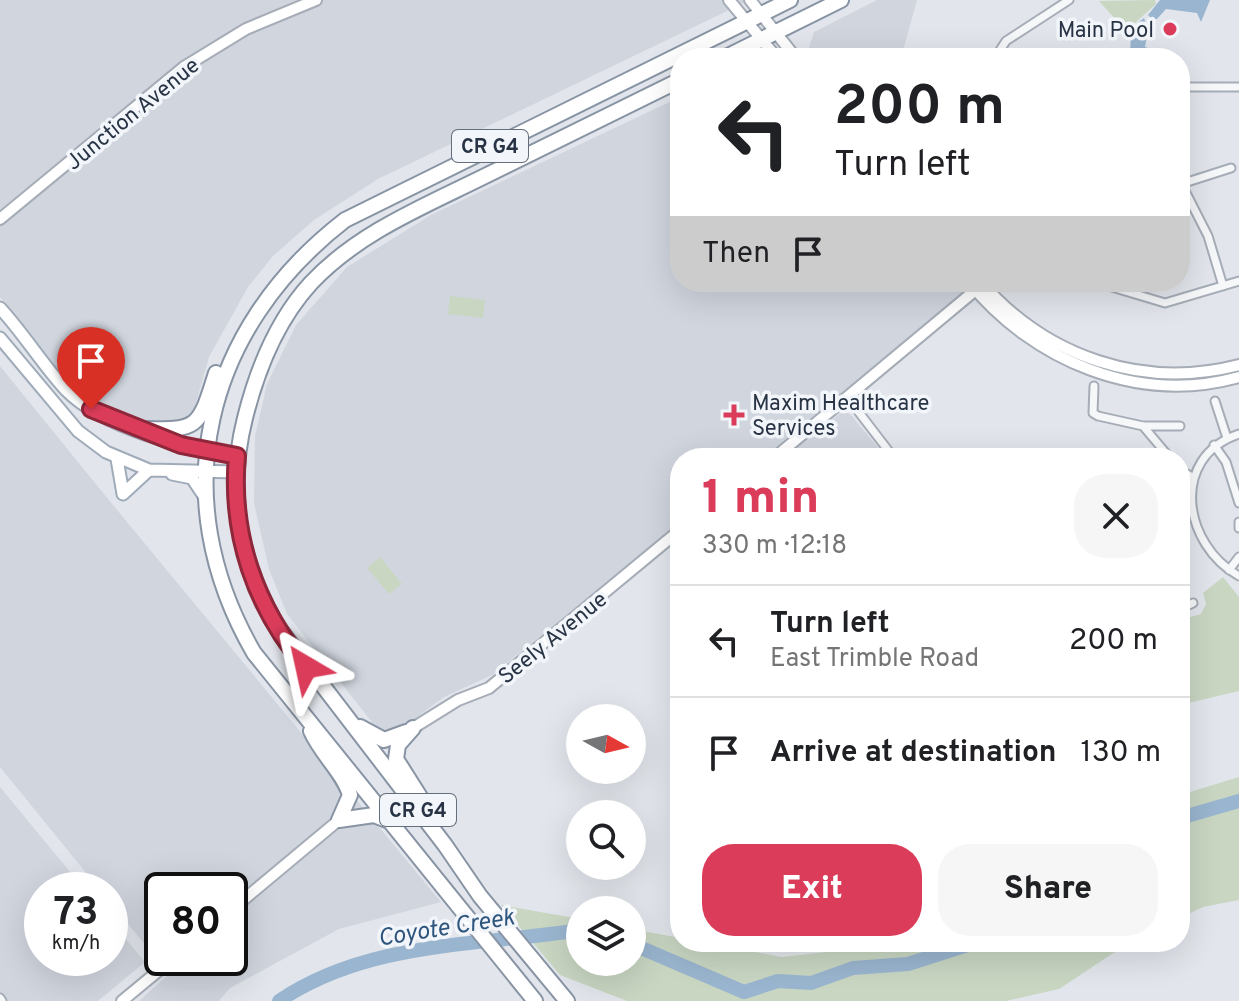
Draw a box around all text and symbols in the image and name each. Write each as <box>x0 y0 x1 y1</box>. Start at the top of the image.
place label: Main Pool <box>1058 18 1154 45</box>
marker: Main Pool <box>1161 20 1179 38</box>
street label: Junction Avenue <box>61 53 206 177</box>
text: 200 m <box>834 74 1005 144</box>
icon: left <box>702 80 806 184</box>
road number: CR G4 <box>452 130 528 162</box>
text: Turn left <box>834 143 971 189</box>
icon: arrive <box>786 232 830 276</box>
text: Then <box>702 236 770 273</box>
pin <box>57 327 125 409</box>
icon: arrive <box>69 339 113 383</box>
place label: Maxim Healthcare Services <box>752 391 929 443</box>
marker: Maxim Healthcare Services <box>723 404 745 426</box>
text: 1 min <box>702 470 819 530</box>
button: close <box>1074 474 1158 558</box>
text: 330 m · 12:18 <box>702 530 847 563</box>
street label: Seely Avenue <box>494 587 613 691</box>
text: Turn left <box>770 606 890 643</box>
icon: left <box>702 619 746 663</box>
text: 200 m <box>1069 623 1158 660</box>
position arrow <box>264 625 348 709</box>
text: East Trimble Road <box>770 643 979 676</box>
north arrow <box>566 704 646 784</box>
map controls <box>566 704 646 976</box>
icon: arrive <box>702 731 746 775</box>
text: Arrive at destination <box>770 735 1056 772</box>
text: 130 m <box>1080 735 1161 772</box>
road number: CR G4 <box>380 794 456 826</box>
button: search <box>566 800 646 880</box>
button: Exit <box>702 844 922 936</box>
button: Share <box>938 844 1158 936</box>
speed limit sign: 80 <box>144 872 248 976</box>
text: 73 <box>54 889 98 939</box>
button: layers <box>566 896 646 976</box>
water label: Coyote Creek <box>376 903 518 955</box>
text: km/h <box>52 931 100 957</box>

